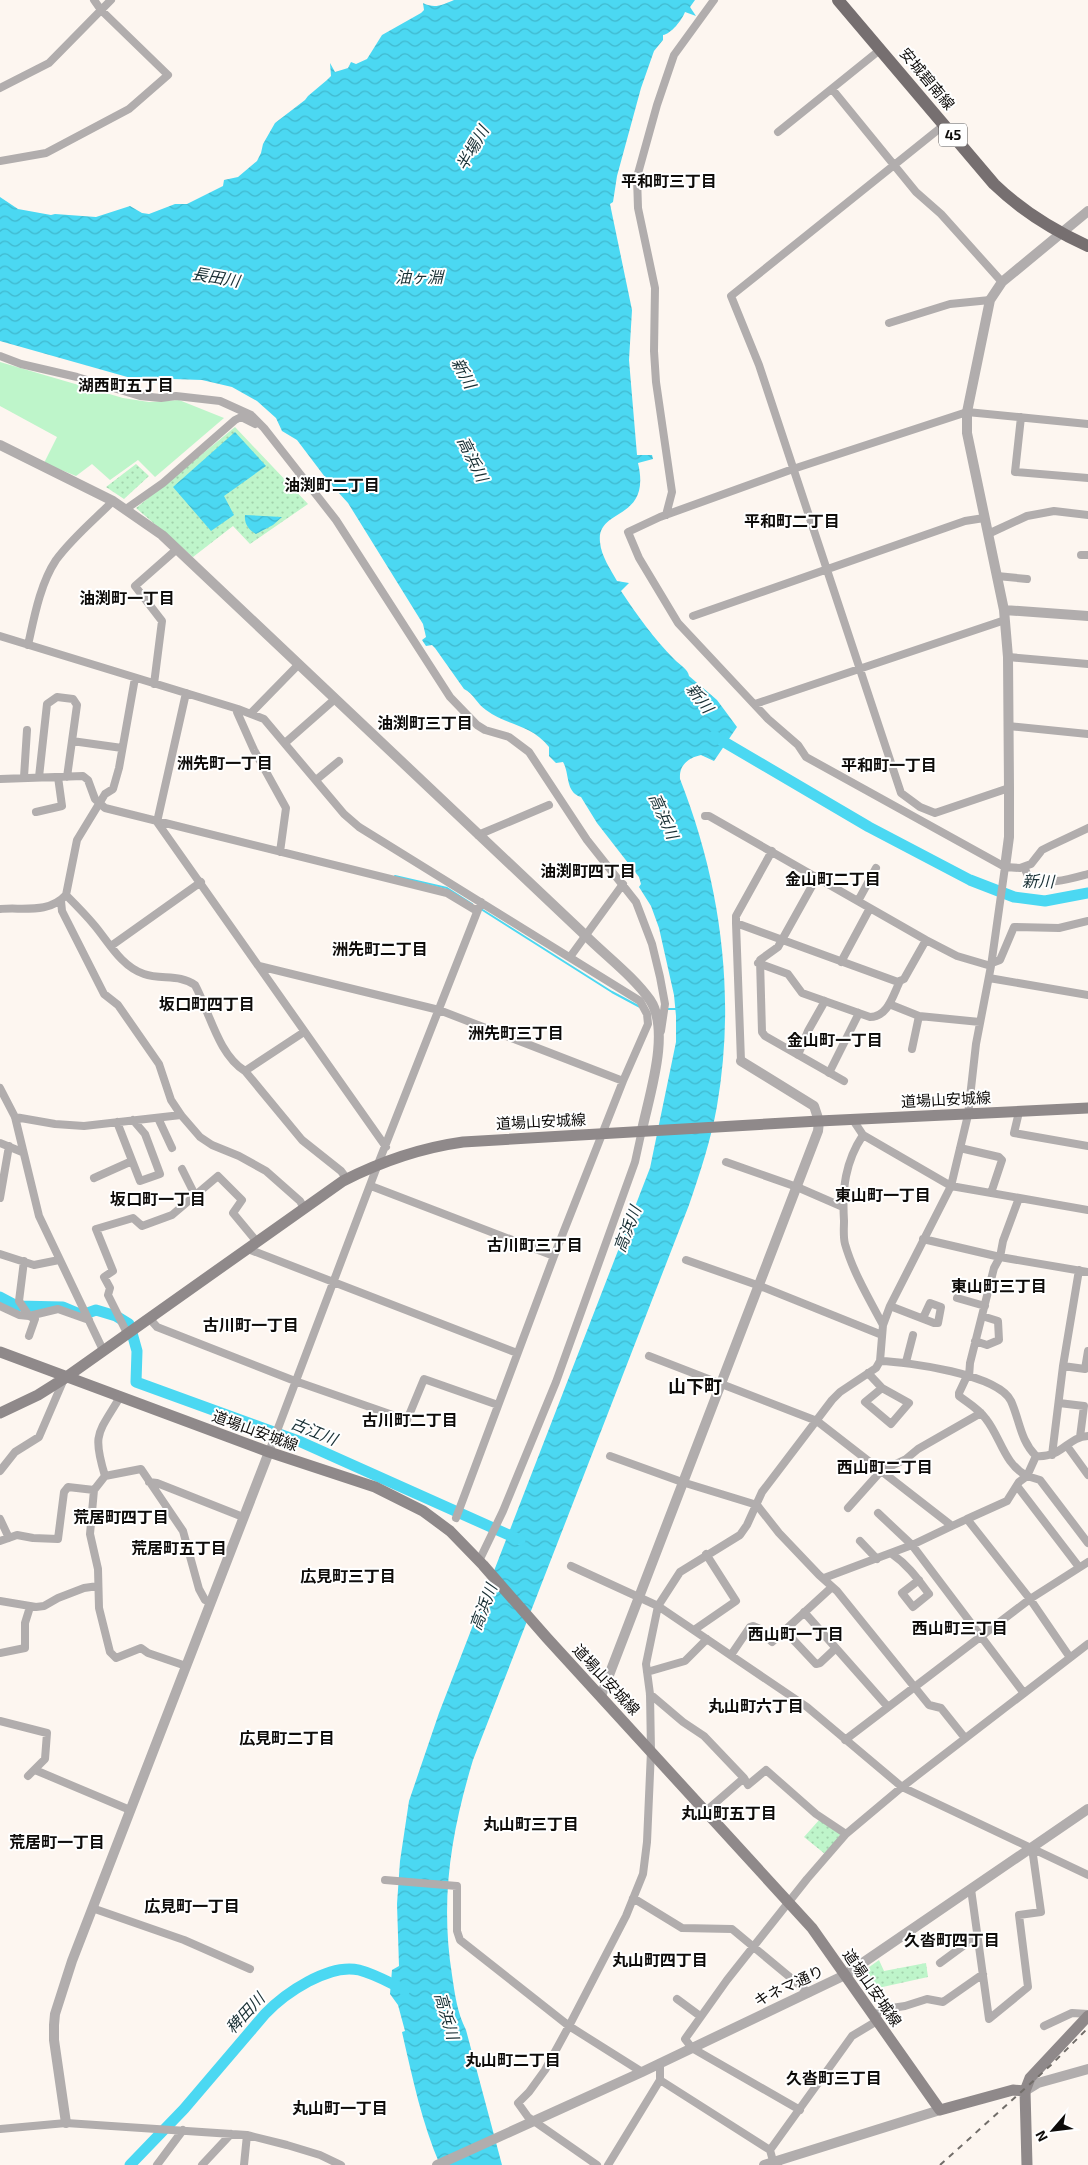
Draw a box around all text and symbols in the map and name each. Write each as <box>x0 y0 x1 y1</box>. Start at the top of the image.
street label: 安城碧南線 <box>897 44 959 113</box>
water label: 半場川 <box>451 120 493 173</box>
road number: 45 <box>939 124 967 146</box>
district label: 平和町三丁目 <box>621 171 717 190</box>
water label: 長田川 <box>191 263 243 290</box>
water label: 油ヶ淵 <box>395 267 445 286</box>
water label: 新川 <box>449 354 481 393</box>
district label: 湖西町五丁目 <box>78 375 174 394</box>
water label: 高浜川 <box>454 433 493 486</box>
district label: 油渕町二丁目 <box>284 475 380 494</box>
district label: 平和町二丁目 <box>744 511 840 530</box>
district label: 油渕町一丁目 <box>79 588 175 607</box>
water label: 新川 <box>683 679 719 718</box>
district label: 油渕町三丁目 <box>377 713 473 732</box>
district label: 洲先町一丁目 <box>177 753 273 772</box>
district label: 平和町一丁目 <box>841 755 937 774</box>
water label: 高浜川 <box>646 790 684 843</box>
district label: 油渕町四丁目 <box>540 861 636 880</box>
district label: 金山町二丁目 <box>785 869 881 888</box>
water label: 新川 <box>1022 871 1056 890</box>
district label: 洲先町二丁目 <box>332 939 428 958</box>
district label: 坂口町四丁目 <box>159 994 255 1013</box>
district label: 洲先町三丁目 <box>468 1023 564 1042</box>
district label: 金山町一丁目 <box>787 1030 883 1049</box>
street label: 道場山安城線 <box>901 1088 991 1110</box>
street label: 道場山安城線 <box>496 1110 586 1132</box>
district label: 東山町一丁目 <box>835 1185 931 1204</box>
district label: 坂口町一丁目 <box>110 1189 206 1208</box>
water label: 高浜川 <box>609 1201 645 1255</box>
district label: 古川町三丁目 <box>487 1235 583 1254</box>
district label: 東山町三丁目 <box>951 1276 1047 1295</box>
district label: 古川町一丁目 <box>203 1315 299 1334</box>
district label: 山下町 <box>668 1375 722 1397</box>
street label: 道場山安城線 <box>210 1406 301 1454</box>
district label: 古川町二丁目 <box>362 1410 458 1429</box>
water label: 古江川 <box>288 1413 342 1449</box>
district label: 西山町二丁目 <box>837 1457 933 1476</box>
district label: 荒居町四丁目 <box>73 1507 169 1526</box>
district label: 荒居町五丁目 <box>131 1538 227 1557</box>
district label: 広見町三丁目 <box>300 1566 396 1585</box>
water label: 高浜川 <box>465 1579 501 1633</box>
district label: 西山町三丁目 <box>912 1618 1008 1637</box>
district label: 西山町一丁目 <box>748 1624 844 1643</box>
street label: 道場山安城線 <box>569 1640 644 1718</box>
district label: 丸山町六丁目 <box>708 1696 804 1715</box>
district label: 広見町二丁目 <box>239 1728 335 1747</box>
district label: 丸山町五丁目 <box>681 1803 777 1822</box>
district label: 丸山町三丁目 <box>483 1814 579 1833</box>
district label: 荒居町一丁目 <box>9 1832 105 1851</box>
district label: 広見町一丁目 <box>144 1896 240 1915</box>
district label: 久沓町四丁目 <box>904 1930 1000 1949</box>
street label: 道場山安城線 <box>840 1945 906 2029</box>
district label: 丸山町四丁目 <box>612 1950 708 1969</box>
street label: キネマ通り <box>751 1961 826 2009</box>
water label: 稗田川 <box>221 1987 269 2037</box>
water label: 高浜川 <box>432 1990 464 2043</box>
district label: 丸山町二丁目 <box>465 2050 561 2069</box>
district label: 久沓町三丁目 <box>786 2068 882 2087</box>
district label: 丸山町一丁目 <box>292 2098 388 2117</box>
north arrow <box>1028 2105 1078 2155</box>
text: N <box>1031 2128 1051 2145</box>

